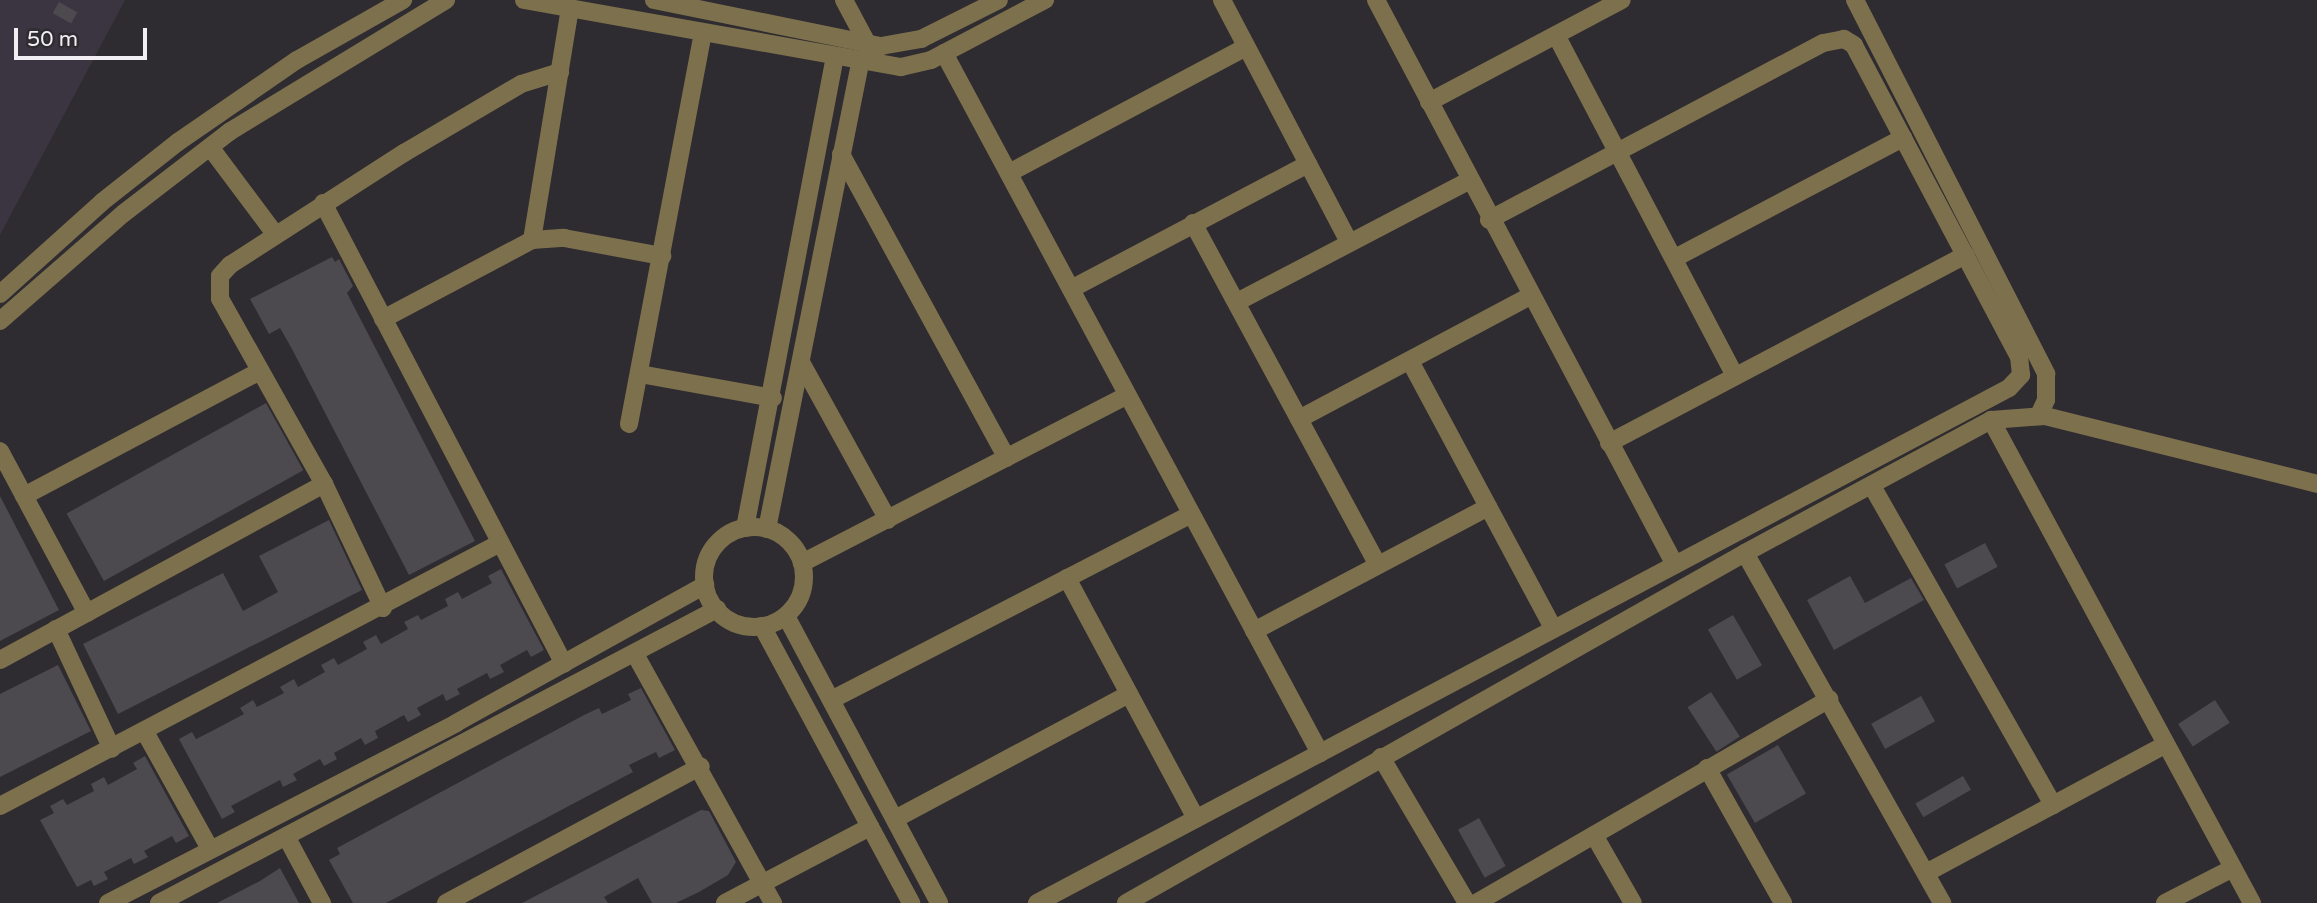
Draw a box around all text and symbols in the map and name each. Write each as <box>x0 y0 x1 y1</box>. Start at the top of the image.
scale bar <box>18 14 150 58</box>
text: 50 m <box>27 27 78 52</box>

